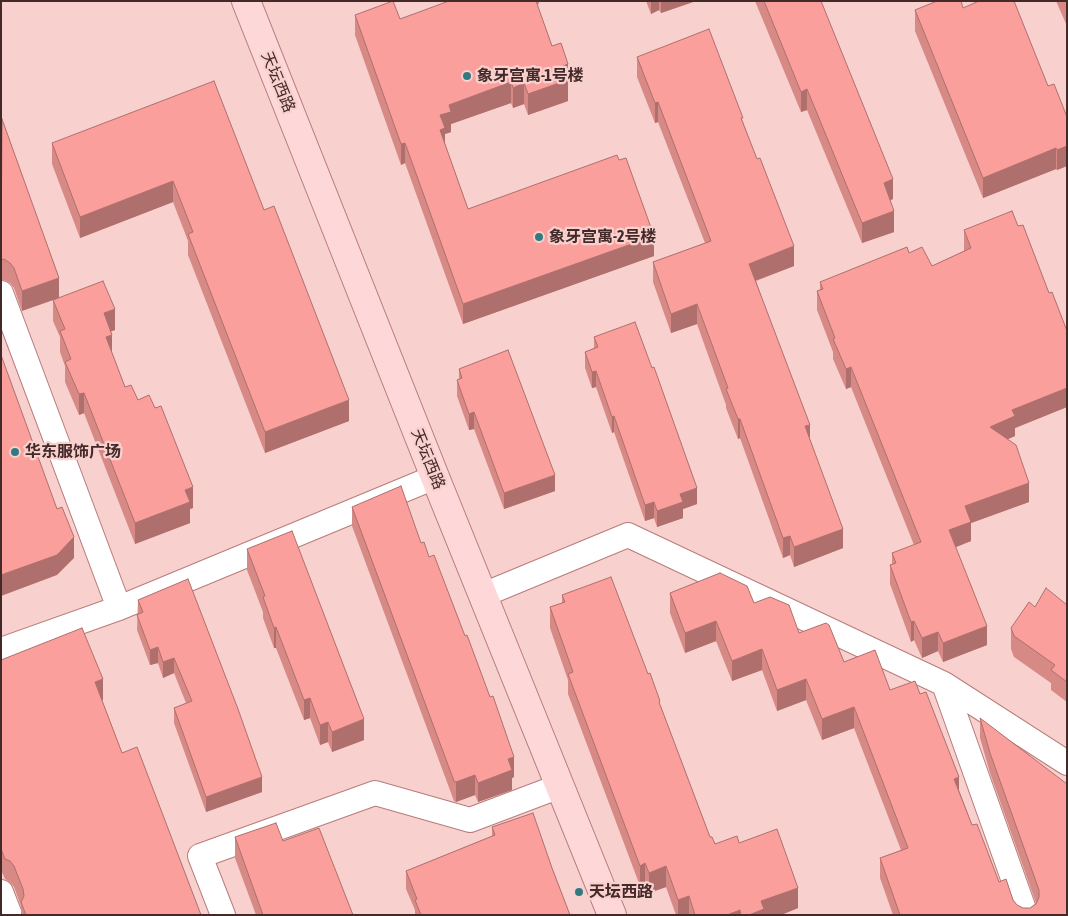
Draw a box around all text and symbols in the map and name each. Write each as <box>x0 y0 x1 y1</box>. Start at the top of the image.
street label: 天坛西路 <box>257 49 299 115</box>
place label: 象牙宫寓-1号楼 <box>477 66 584 86</box>
marker: 象牙宫寓-1号楼 <box>461 70 473 82</box>
place label: 象牙宫寓-2号楼 <box>549 227 657 247</box>
marker: 象牙宫寓-2号楼 <box>533 231 545 243</box>
street label: 天坛西路 <box>407 426 449 492</box>
place label: 华东服饰广场 <box>25 442 121 462</box>
marker: 华东服饰广场 <box>9 446 21 458</box>
place label: 天坛西路 <box>589 882 653 902</box>
marker: 天坛西路 <box>573 886 585 898</box>

